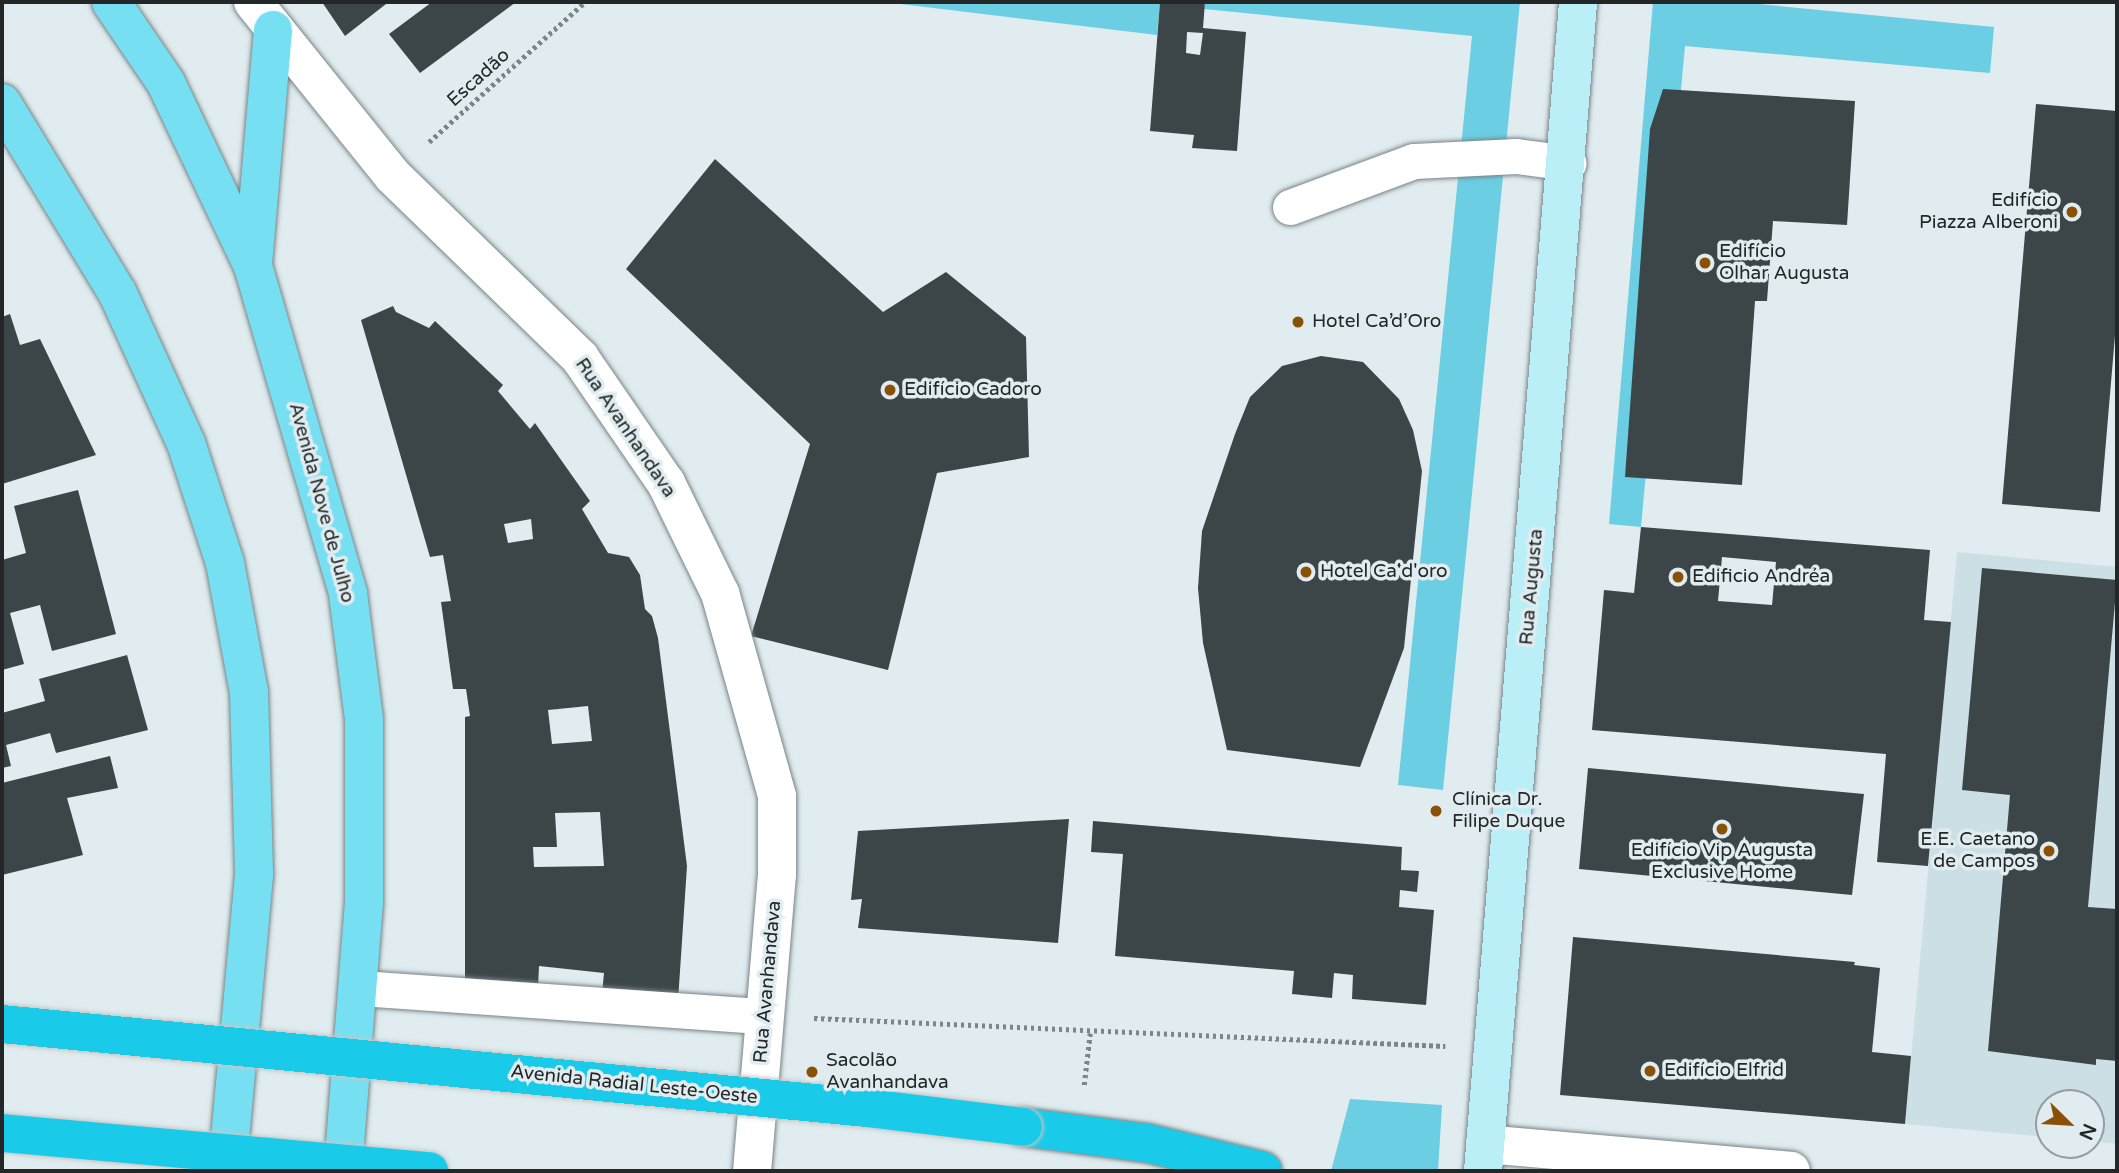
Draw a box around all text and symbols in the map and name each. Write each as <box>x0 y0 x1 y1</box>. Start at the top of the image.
street label: Escadão <box>443 44 515 112</box>
place label: Edifício Piazza Alberoni <box>1919 190 2058 234</box>
marker: Edifício Piazza Alberoni <box>2064 204 2080 220</box>
place label: Edifício Olhar Augusta <box>1719 241 1849 285</box>
marker: Edifício Olhar Augusta <box>1697 255 1713 271</box>
place label: Hotel Ca’d’Oro <box>1312 311 1441 333</box>
marker: Hotel Ca’d’Oro <box>1290 314 1306 330</box>
street label: Rua Avanhandava <box>570 354 680 502</box>
place label: Edifício Cadoro <box>904 379 1042 401</box>
marker: Edifício Cadoro <box>882 382 898 398</box>
street label: Avenida Nove de Julho <box>283 401 359 605</box>
street label: Rua Augusta <box>1516 528 1548 646</box>
place label: Hotel Ca'd'oro <box>1320 561 1448 583</box>
marker: Hotel Ca'd'oro <box>1298 564 1314 580</box>
place label: Edificio Andréa <box>1692 566 1830 588</box>
marker: Edificio Andréa <box>1670 569 1686 585</box>
place label: Clínica Dr. Filipe Duque <box>1452 789 1565 833</box>
marker: Clínica Dr. Filipe Duque <box>1426 801 1446 821</box>
marker: Edifício Vip Augusta Exclusive Home <box>1714 821 1730 837</box>
place label: E.E. Caetano de Campos <box>1920 829 2035 873</box>
place label: Edifício Vip Augusta Exclusive Home <box>1631 840 1813 884</box>
marker: E.E. Caetano de Campos <box>2041 843 2057 859</box>
street label: Rua Avanhandava <box>750 900 786 1064</box>
place label: Sacolão Avanhandava <box>826 1050 949 1094</box>
place label: Edifício Elfrid <box>1664 1060 1784 1082</box>
street label: Avenida Radial Leste-Oeste <box>509 1061 759 1109</box>
marker: Edifício Elfrid <box>1642 1063 1658 1079</box>
marker: Sacolão Avanhandava <box>804 1064 820 1080</box>
north arrow <box>2035 1089 2105 1159</box>
text: N <box>2074 1120 2101 1143</box>

